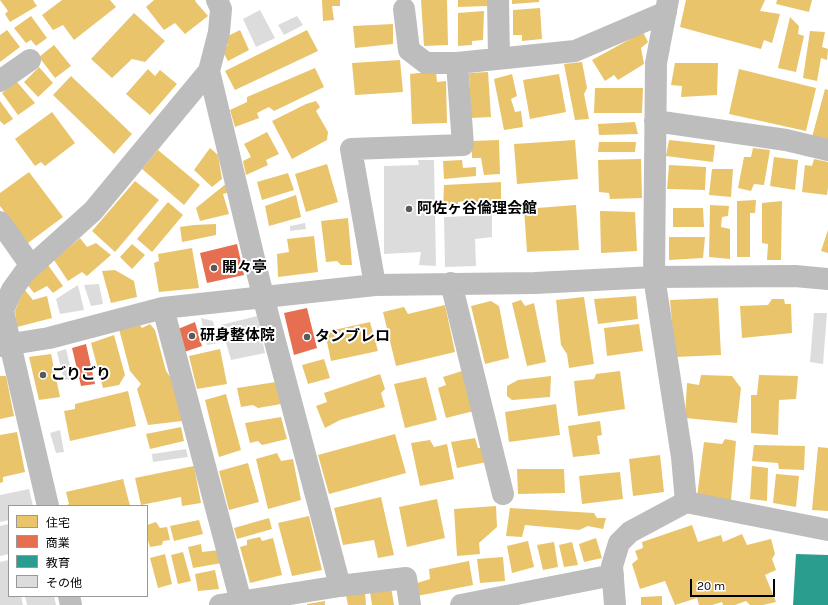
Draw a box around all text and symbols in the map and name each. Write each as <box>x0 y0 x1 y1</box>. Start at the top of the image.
place label: 阿佐ヶ谷倫理会館 <box>417 200 537 218</box>
marker: 阿佐ヶ谷倫理会館 <box>404 204 414 214</box>
place label: 開々亭 <box>222 259 267 277</box>
marker: 開々亭 <box>209 263 219 273</box>
place label: 研身整体院 <box>200 327 275 345</box>
place label: タンブレロ <box>315 328 390 346</box>
marker: 研身整体院 <box>187 331 197 341</box>
marker: タンブレロ <box>302 332 312 342</box>
place label: ごりごり <box>51 366 111 384</box>
marker: ごりごり <box>38 370 48 380</box>
legend <box>8 505 148 597</box>
text: 住宅 <box>46 516 70 530</box>
text: 商業 <box>46 536 70 550</box>
text: 教育 <box>46 556 70 570</box>
scale bar <box>692 571 777 597</box>
text: その他 <box>46 576 82 590</box>
text: 20 m <box>697 579 725 593</box>

